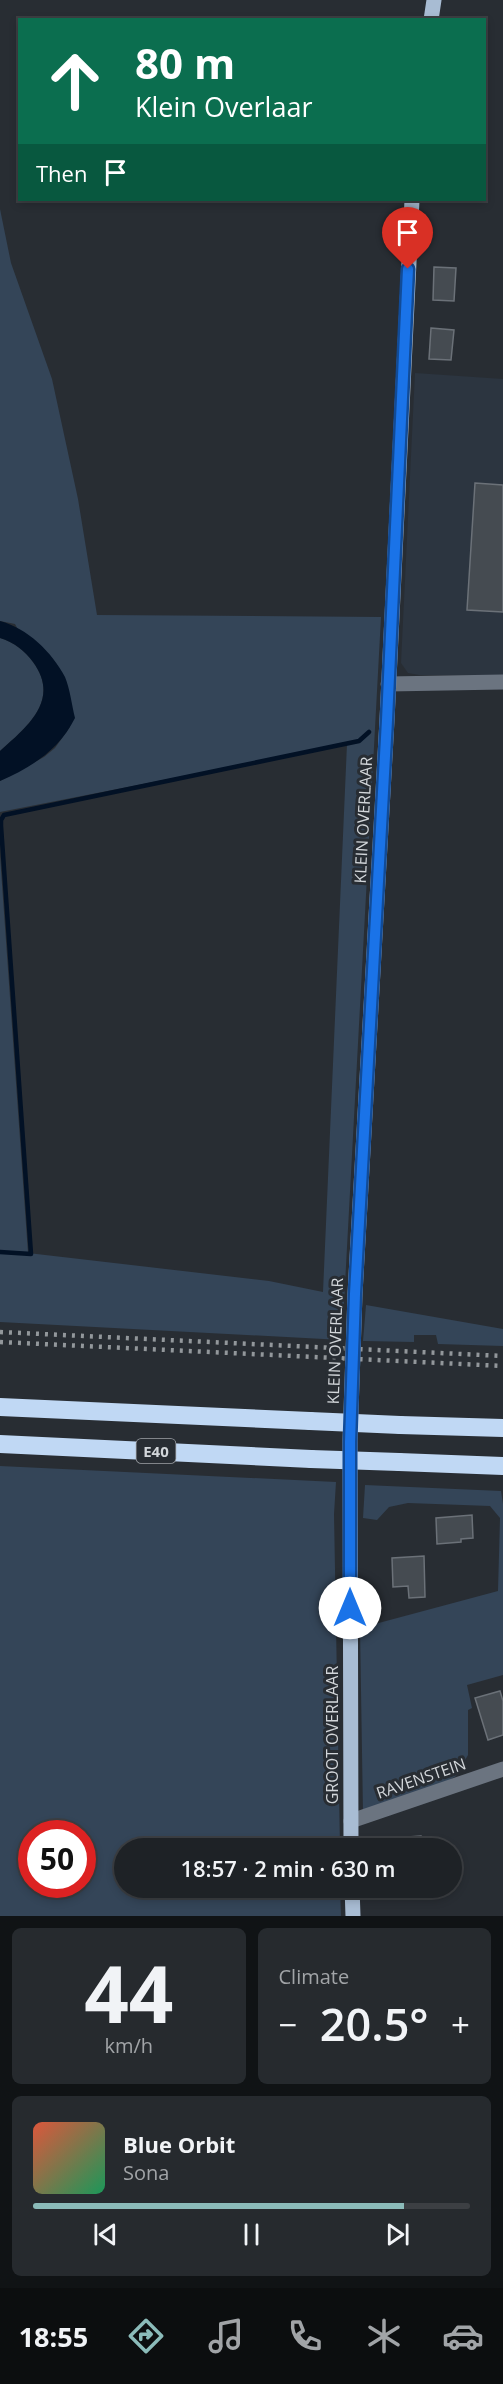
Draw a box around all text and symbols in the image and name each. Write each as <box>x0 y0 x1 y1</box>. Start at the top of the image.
text: 80 m <box>135 34 235 91</box>
icon: ahead <box>36 42 114 120</box>
text: Klein Overlaar <box>135 88 312 125</box>
icon: arrive <box>99 156 132 189</box>
text: Then <box>36 158 87 188</box>
pin <box>382 207 433 269</box>
icon: arrive <box>391 216 424 249</box>
street label: KLEIN OVERLAAR <box>349 756 377 884</box>
street label: KLEIN OVERLAAR <box>322 1277 348 1405</box>
road number: E40 <box>136 1439 176 1463</box>
position arrow <box>318 1576 382 1640</box>
street label: GROOT OVERLAAR <box>321 1666 343 1804</box>
street label: RAVENSTEIN <box>373 1752 469 1804</box>
speed limit sign: 50 <box>18 1820 96 1898</box>
text: 18:57 · 2 min · 630 m <box>180 1853 396 1883</box>
text: 44 <box>84 1940 173 2046</box>
text: Climate <box>279 1963 349 1990</box>
text: 20.5° <box>320 1993 429 2054</box>
text: − <box>279 2002 297 2047</box>
text: + <box>451 2002 470 2047</box>
text: km/h <box>104 2032 153 2059</box>
text: Blue Orbit <box>123 2129 235 2159</box>
text: Sona <box>123 2159 169 2186</box>
icon: previous <box>89 2218 122 2251</box>
icon: pause <box>235 2218 268 2251</box>
icon: next <box>381 2218 414 2251</box>
icon: directions <box>125 2315 167 2357</box>
icon: music <box>205 2315 247 2357</box>
icon: phone <box>284 2315 326 2357</box>
icon: climate <box>363 2315 405 2357</box>
icon: car <box>442 2315 484 2357</box>
text: 18:55 <box>19 2318 88 2355</box>

